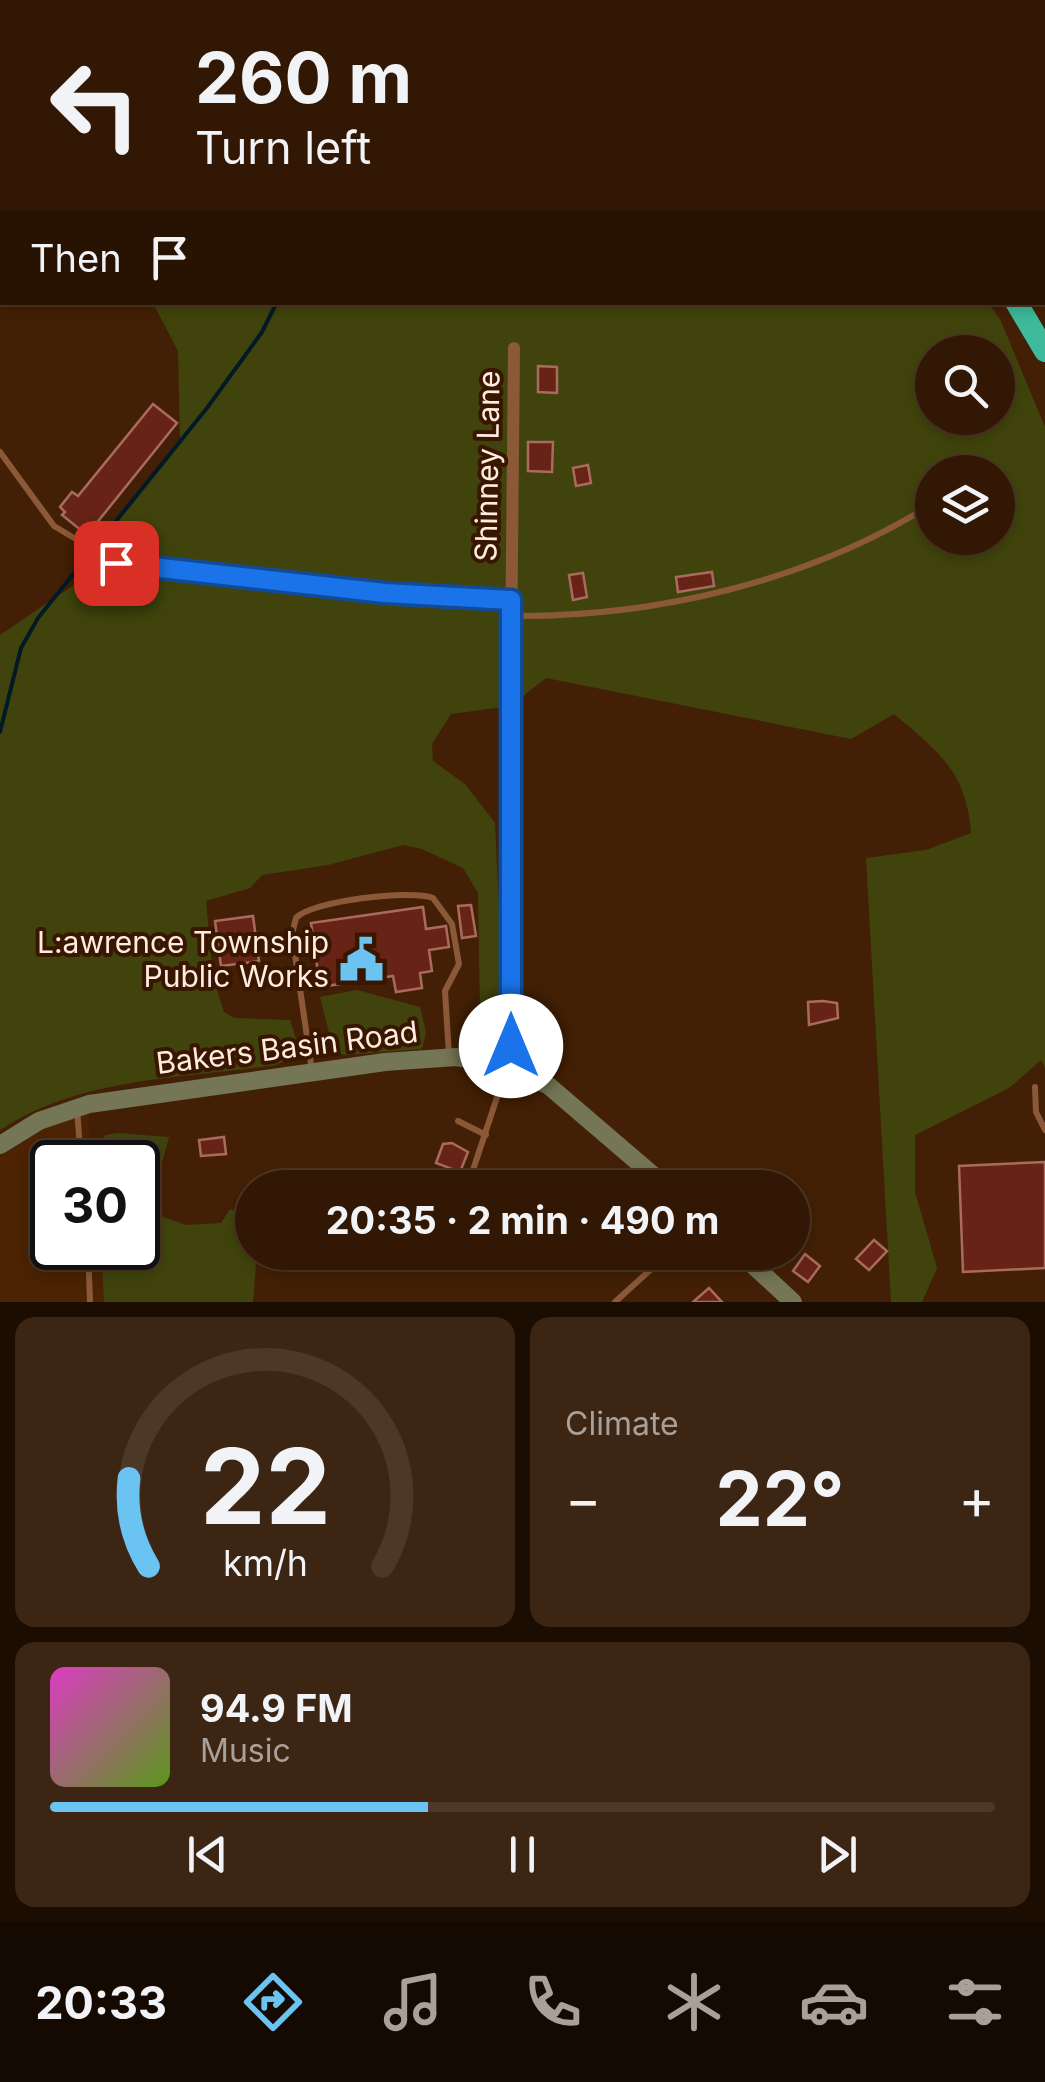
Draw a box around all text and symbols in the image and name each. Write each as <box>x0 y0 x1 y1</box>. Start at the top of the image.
text: 260 m <box>195 35 412 120</box>
icon: left <box>30 40 160 170</box>
text: Turn left <box>195 120 371 175</box>
icon: arrive <box>142 230 197 285</box>
text: Then <box>30 235 122 281</box>
map controls <box>915 335 1015 555</box>
button: search <box>915 335 1015 435</box>
street label: Shinney Lane <box>467 370 507 562</box>
button: layers <box>915 455 1015 555</box>
pin <box>74 521 159 606</box>
icon: arrive <box>89 536 144 591</box>
place label: L:awrence Township Public Works <box>37 924 329 994</box>
public building icon: L:awrence Township Public Works <box>338 936 386 984</box>
position arrow <box>459 994 563 1098</box>
street label: Bakers Basin Road <box>154 1013 420 1081</box>
speed limit sign: 30 <box>30 1140 160 1270</box>
text: 20:35 · 2 min · 490 m <box>326 1197 719 1243</box>
text: Climate <box>565 1404 679 1443</box>
text: 22 <box>199 1423 331 1549</box>
text: 22° <box>716 1453 844 1544</box>
text: − <box>565 1466 601 1532</box>
text: + <box>959 1466 995 1532</box>
text: km/h <box>223 1541 307 1585</box>
text: 94.9 FM <box>200 1685 353 1731</box>
text: Music <box>200 1731 291 1770</box>
icon: previous <box>180 1827 235 1882</box>
icon: pause <box>495 1827 550 1882</box>
icon: next <box>810 1827 865 1882</box>
icon: directions <box>238 1967 308 2037</box>
icon: music <box>378 1967 448 2037</box>
icon: phone <box>518 1967 588 2037</box>
icon: climate <box>659 1967 729 2037</box>
icon: car <box>799 1967 869 2037</box>
icon: filters <box>940 1967 1010 2037</box>
text: 20:33 <box>35 1975 167 2030</box>

